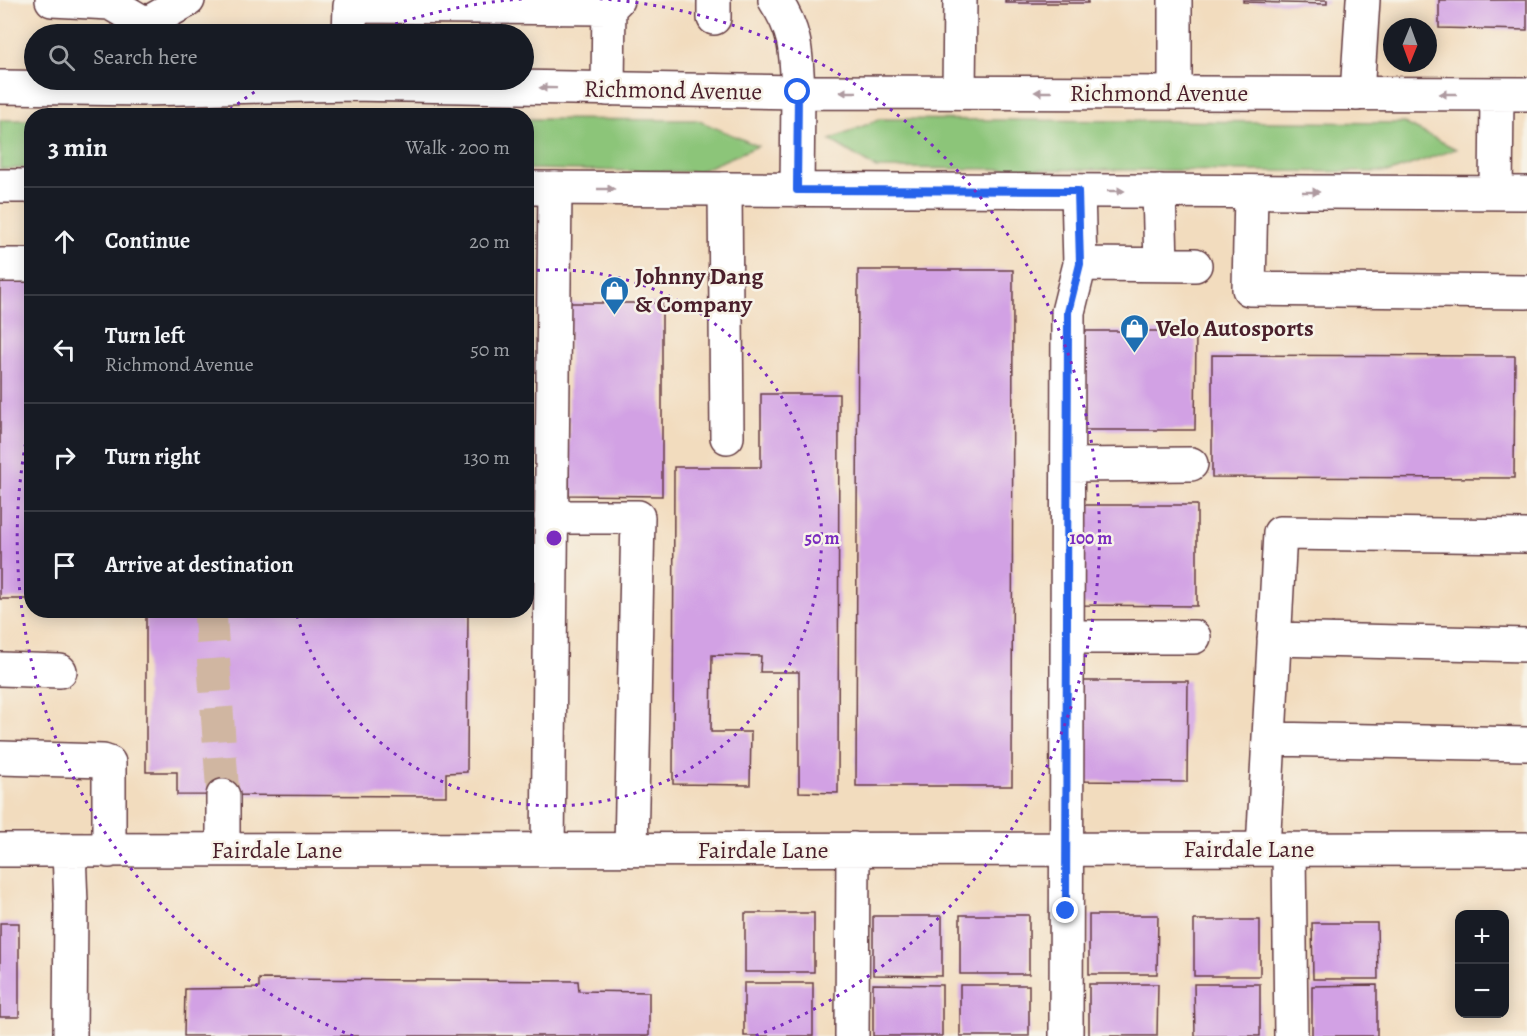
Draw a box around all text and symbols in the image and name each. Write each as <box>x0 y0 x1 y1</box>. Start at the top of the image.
north arrow <box>1383 18 1437 72</box>
search box <box>24 24 534 90</box>
icon: search <box>45 41 78 74</box>
text: Search here <box>93 42 198 72</box>
street label: Richmond Avenue <box>584 72 762 108</box>
street label: Richmond Avenue <box>1070 77 1248 109</box>
route start <box>784 78 810 104</box>
one-way arrow <box>538 83 557 92</box>
one-way arrow <box>838 87 857 97</box>
one-way arrow <box>1033 87 1052 97</box>
one-way arrow <box>1438 89 1457 99</box>
text: 3 min <box>48 130 108 165</box>
text: Walk · 200 m <box>406 134 510 161</box>
one-way arrow <box>596 184 615 194</box>
one-way arrow <box>1106 186 1125 196</box>
one-way arrow <box>1301 187 1320 197</box>
icon: ahead <box>48 225 81 258</box>
text: Continue <box>105 226 190 256</box>
text: 20 m <box>469 228 510 255</box>
place label: Johnny Dang & Company <box>635 260 764 320</box>
shop icon: Johnny Dang & Company <box>598 274 630 316</box>
shop icon: Velo Autosports <box>1119 312 1151 354</box>
place label: Velo Autosports <box>1155 312 1314 344</box>
text: Turn left <box>105 321 185 351</box>
icon: left <box>48 333 81 366</box>
text: 50 m <box>470 336 510 363</box>
text: Richmond Avenue <box>105 351 254 378</box>
icon: right <box>48 441 81 474</box>
text: Turn right <box>105 442 201 472</box>
text: 130 m <box>464 444 510 471</box>
text: 50 m <box>805 526 839 550</box>
text: 100 m <box>1070 526 1112 550</box>
centre of rings <box>544 528 564 548</box>
icon: arrive <box>48 549 81 582</box>
text: Arrive at destination <box>105 550 294 580</box>
street label: Fairdale Lane <box>1184 833 1314 865</box>
street label: Fairdale Lane <box>212 834 342 866</box>
street label: Fairdale Lane <box>698 834 828 866</box>
route end <box>1052 897 1078 923</box>
map controls <box>1455 910 1509 1018</box>
button: + <box>1455 910 1509 964</box>
button: − <box>1455 964 1509 1018</box>

